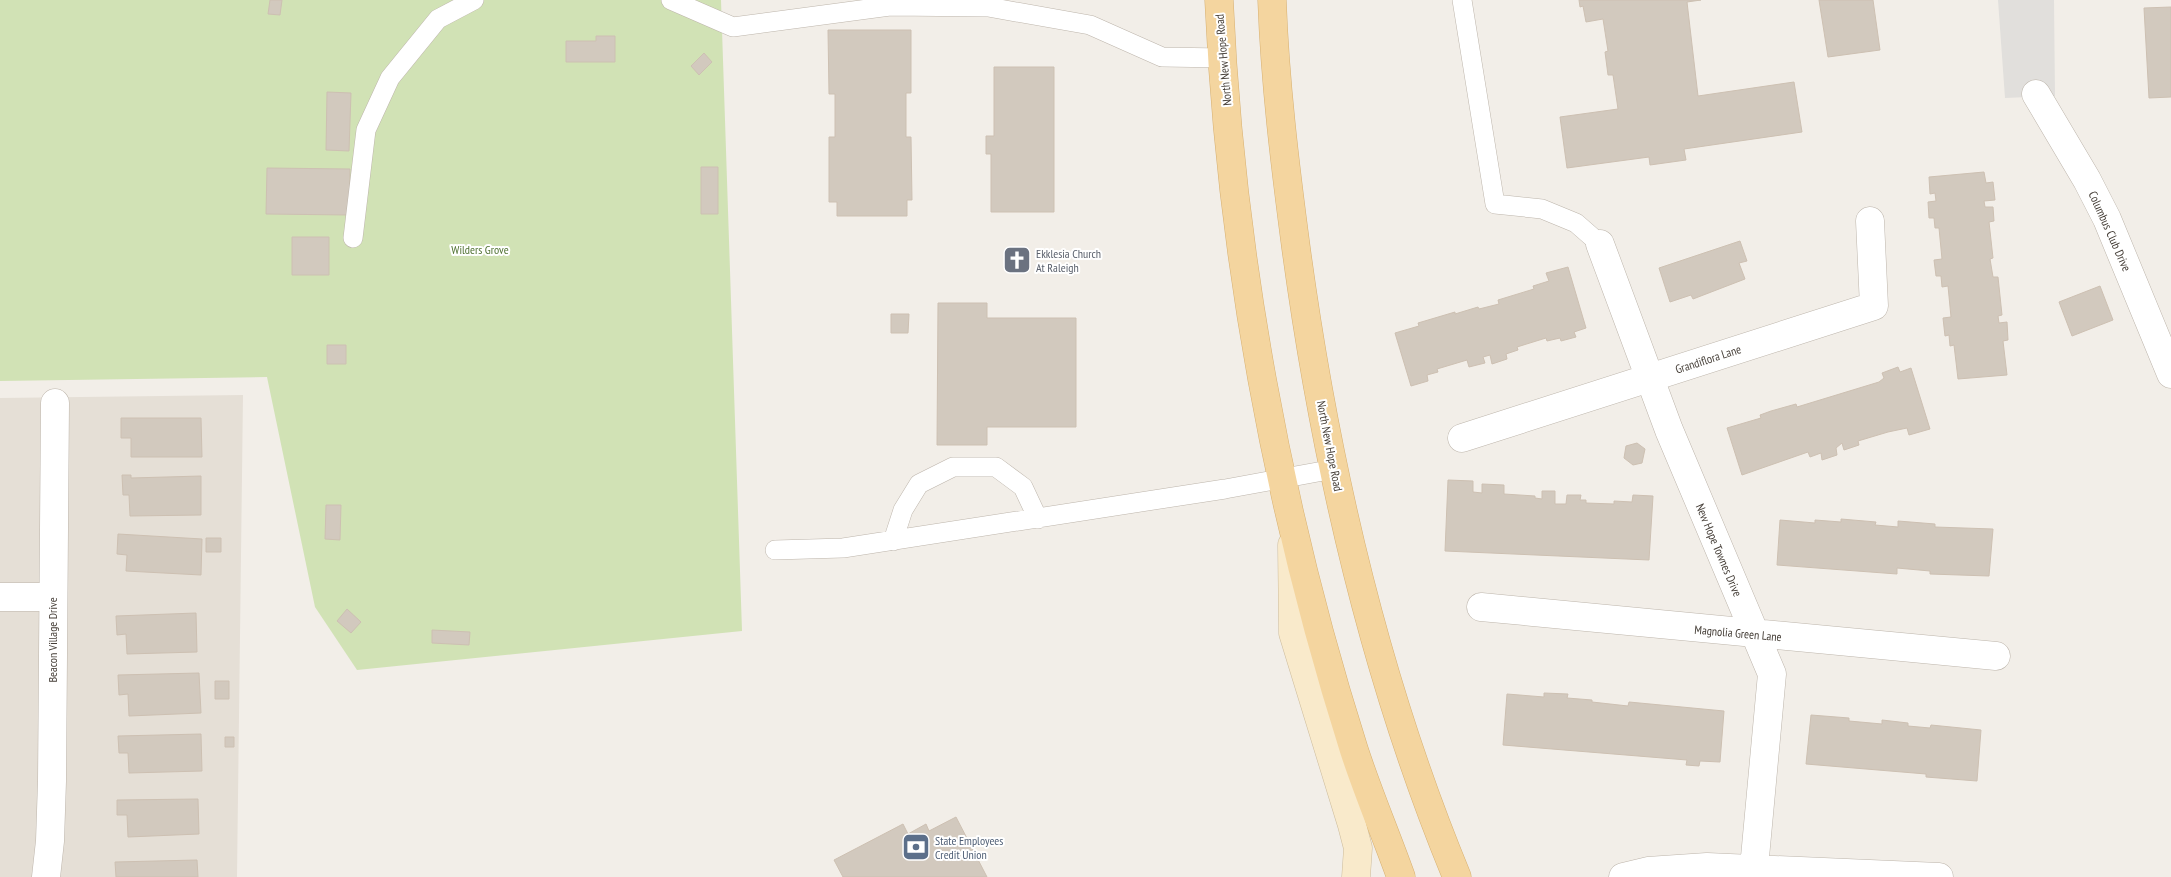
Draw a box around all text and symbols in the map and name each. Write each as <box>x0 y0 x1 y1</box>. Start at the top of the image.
street label: North New Hope Road <box>1212 14 1234 106</box>
street label: Columbus Club Drive <box>2086 189 2134 273</box>
park label: Wilders Grove <box>451 242 509 257</box>
church icon: Ekklesia Church At Raleigh <box>1002 245 1032 275</box>
place label: Ekklesia Church At Raleigh <box>1036 246 1101 275</box>
street label: Grandiflora Lane <box>1673 341 1743 377</box>
street label: North New Hope Road <box>1314 399 1346 493</box>
street label: New Hope Townes Drive <box>1693 501 1745 599</box>
street label: Beacon Village Drive <box>45 597 60 683</box>
street label: Magnolia Green Lane <box>1694 622 1782 644</box>
bank icon: State Employees Credit Union <box>901 832 931 862</box>
place label: State Employees Credit Union <box>935 833 1003 862</box>

